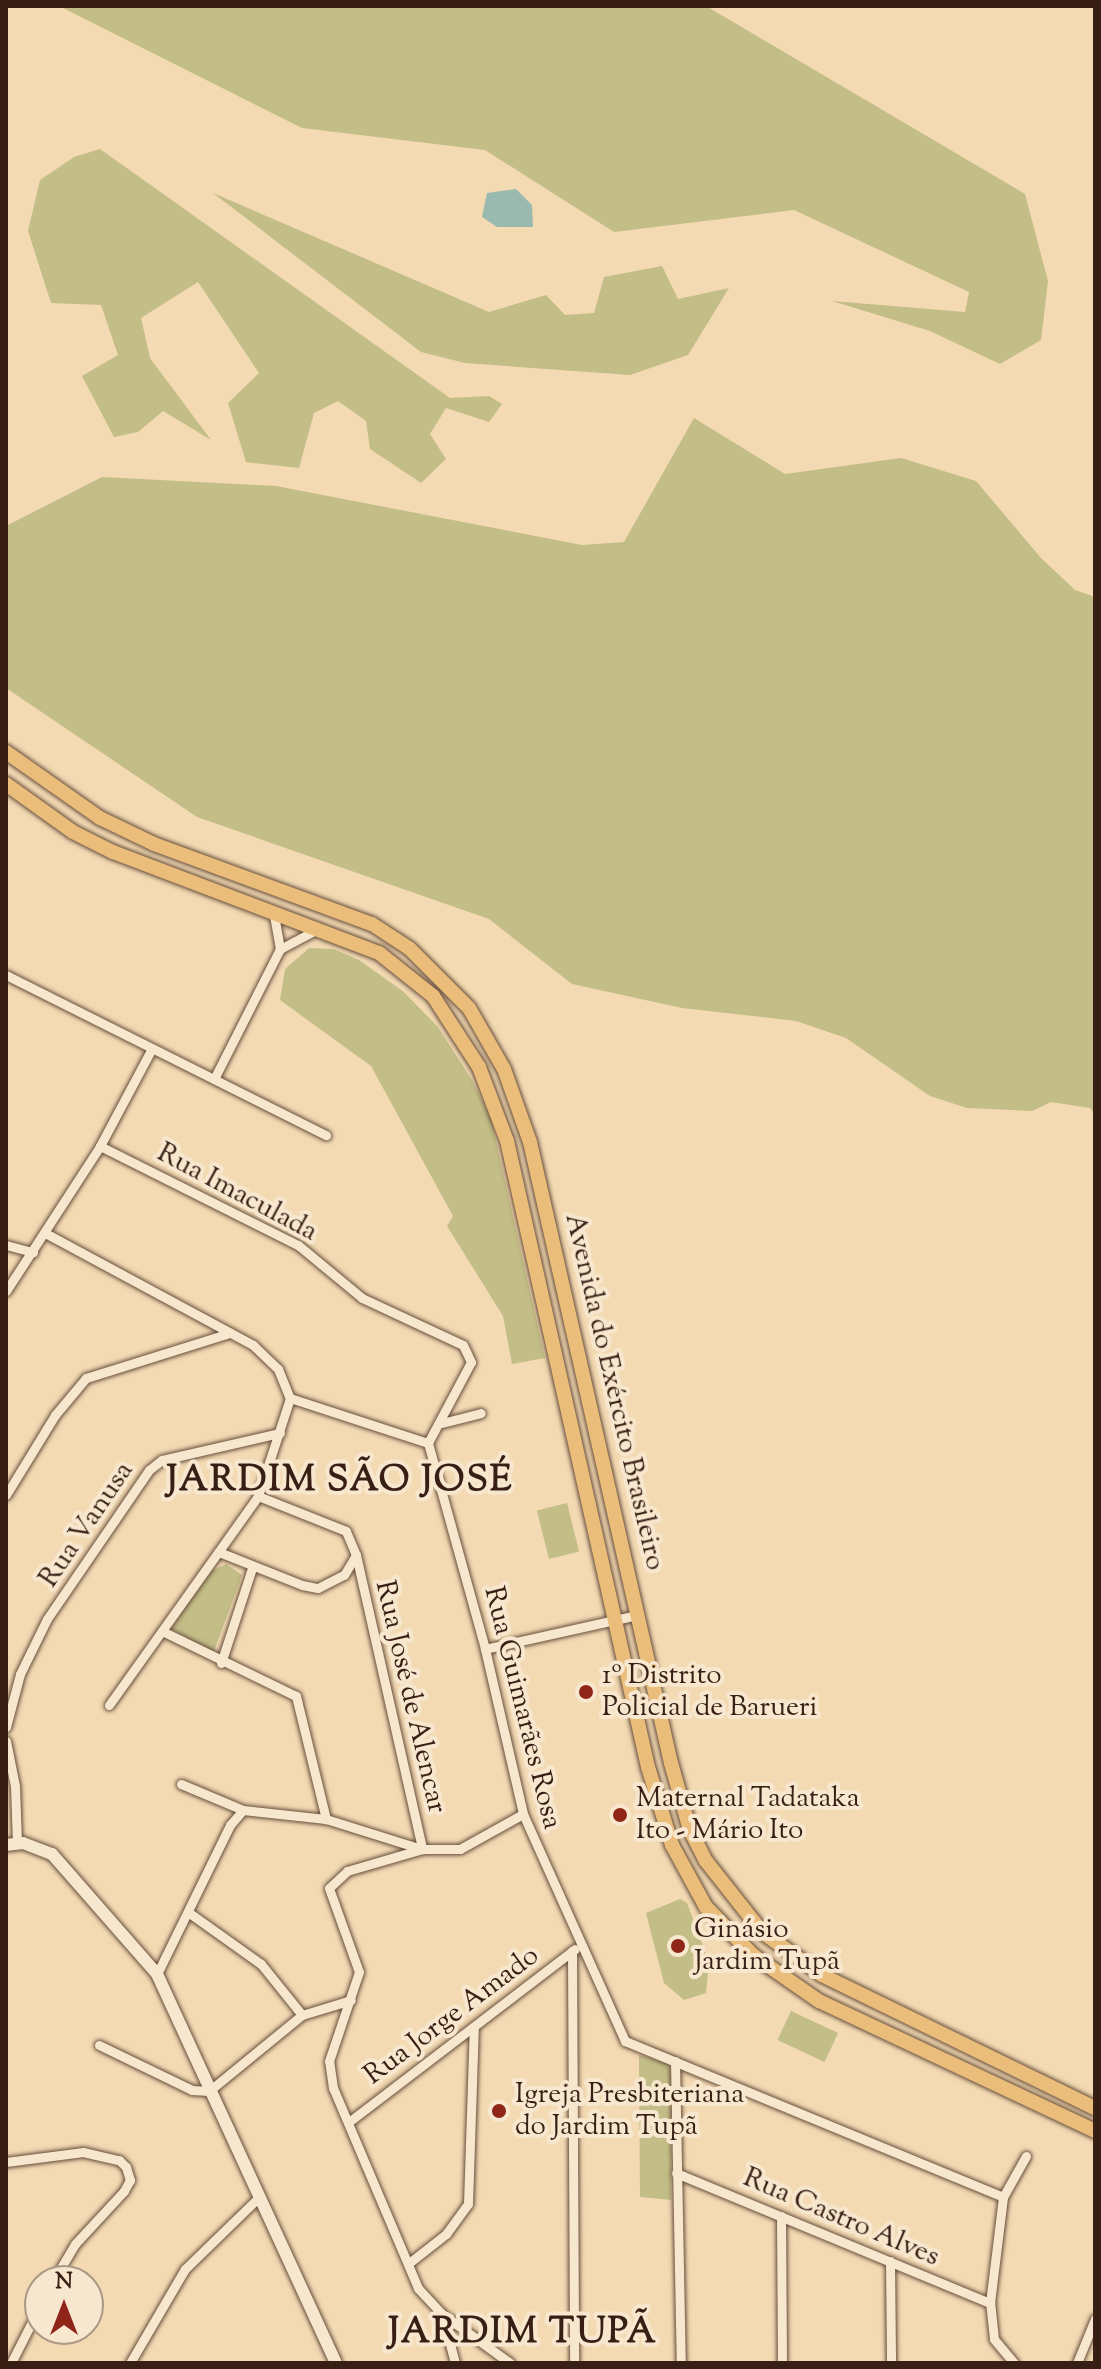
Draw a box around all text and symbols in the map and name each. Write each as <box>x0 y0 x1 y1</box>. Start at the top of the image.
street label: Rua Imaculada <box>151 1137 323 1249</box>
street label: Avenida do Exército Brasileiro <box>557 1210 671 1574</box>
street label: Rua Vanusa <box>33 1456 141 1594</box>
district label: JARDIM SÃO JOSÉ <box>166 1460 514 1504</box>
street label: Rua José de Alencar <box>367 1577 453 1817</box>
street label: Rua Guimarães Rosa <box>476 1583 568 1833</box>
place label: 1º Distrito Policial de Barueri <box>602 1659 818 1725</box>
marker: 1º Distrito Policial de Barueri <box>577 1683 595 1701</box>
place label: Maternal Tadataka Ito - Mário Ito <box>636 1782 860 1848</box>
marker: Maternal Tadataka Ito - Mário Ito <box>611 1806 629 1824</box>
place label: Ginásio Jardim Tupã <box>694 1913 840 1979</box>
marker: Ginásio Jardim Tupã <box>669 1937 687 1955</box>
street label: Rua Jorge Amado <box>358 1939 546 2093</box>
place label: Igreja Presbiteriana do Jardim Tupã <box>515 2078 744 2144</box>
marker: Igreja Presbiteriana do Jardim Tupã <box>490 2102 508 2120</box>
street label: Rua Castro Alves <box>738 2162 944 2274</box>
north arrow <box>24 2265 104 2345</box>
text: N <box>55 2267 73 2299</box>
district label: JARDIM TUPÃ <box>388 2312 658 2356</box>

